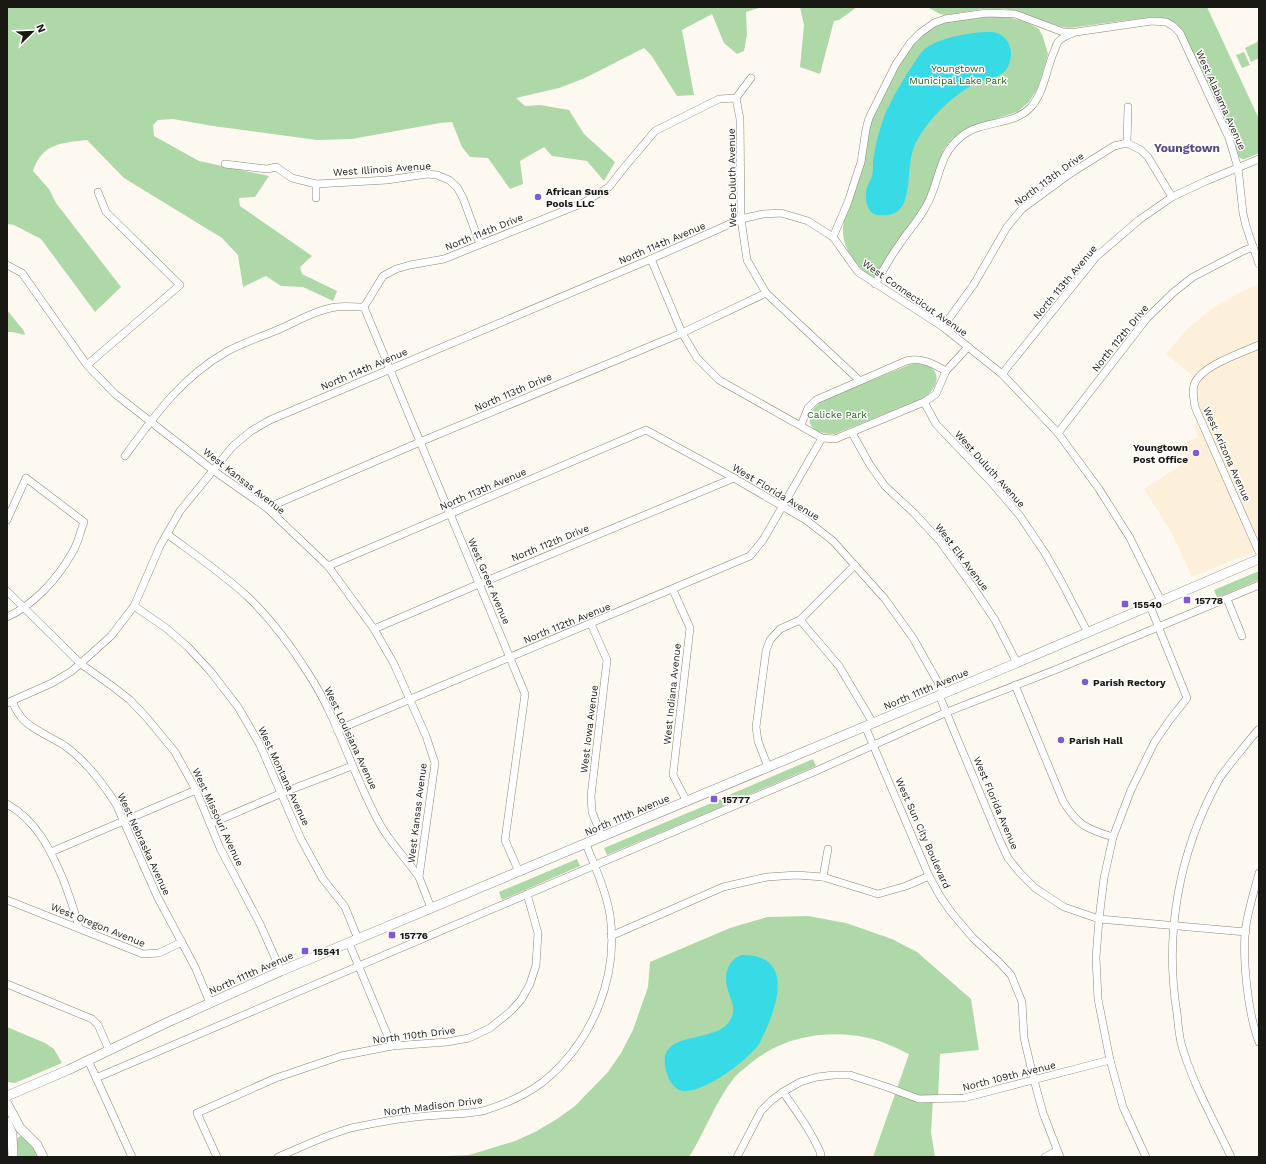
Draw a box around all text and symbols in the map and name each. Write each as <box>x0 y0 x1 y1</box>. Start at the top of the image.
north arrow <box>12 12 52 52</box>
text: N <box>33 22 48 35</box>
street label: West Alabama Avenue <box>1194 48 1248 152</box>
park label: Youngtown Municipal Lake Park <box>909 63 1007 86</box>
street label: West Duluth Avenue <box>726 128 738 228</box>
district label: Youngtown <box>1154 141 1220 155</box>
street label: North 113th Drive <box>1012 150 1086 208</box>
street label: West Illinois Avenue <box>333 160 432 178</box>
place label: African Suns Pools LLC <box>546 186 609 209</box>
marker: African Suns Pools LLC <box>533 192 543 202</box>
street label: North 114th Drive <box>443 211 525 253</box>
street label: North 114th Avenue <box>617 220 707 266</box>
street label: North 113th Avenue <box>1031 243 1099 321</box>
street label: West Connecticut Avenue <box>860 257 970 339</box>
street label: North 112th Drive <box>1090 302 1151 374</box>
street label: North 114th Avenue <box>319 346 409 392</box>
street label: North 113th Drive <box>473 371 554 413</box>
street label: West Arizona Avenue <box>1201 405 1253 503</box>
park label: Calicke Park <box>807 409 867 420</box>
street label: West Duluth Avenue <box>953 428 1027 510</box>
place label: Youngtown Post Office <box>1133 442 1188 465</box>
street label: West Kansas Avenue <box>201 446 287 516</box>
marker: Youngtown Post Office <box>1191 448 1201 458</box>
street label: West Florida Avenue <box>730 462 822 523</box>
street label: North 113th Avenue <box>438 466 528 512</box>
street label: West Elk Avenue <box>933 521 991 593</box>
street label: North 112th Drive <box>509 522 591 564</box>
street label: West Greer Avenue <box>466 536 512 626</box>
marker: 15778 <box>1182 595 1192 605</box>
place label: 15778 <box>1195 595 1223 606</box>
marker: 15540 <box>1120 599 1130 609</box>
place label: 15540 <box>1133 599 1162 610</box>
street label: North 112th Avenue <box>522 600 612 646</box>
street label: West Indiana Avenue <box>661 643 683 745</box>
street label: North 111th Avenue <box>882 666 970 712</box>
marker: Parish Rectory <box>1080 677 1090 687</box>
place label: Parish Rectory <box>1093 677 1166 688</box>
street label: West Iowa Avenue <box>578 684 600 774</box>
street label: West Louisiana Avenue <box>322 685 380 791</box>
street label: West Montana Avenue <box>256 725 312 828</box>
marker: Parish Hall <box>1056 735 1066 745</box>
place label: Parish Hall <box>1069 735 1124 746</box>
street label: West Florida Avenue <box>971 755 1021 851</box>
street label: West Kansas Avenue <box>405 762 429 864</box>
street label: West Missouri Avenue <box>190 766 246 868</box>
street label: West Sun City Boulevard <box>893 776 953 890</box>
street label: West Nebraska Avenue <box>115 791 173 897</box>
street label: North 111th Avenue <box>583 792 671 838</box>
marker: 15777 <box>709 794 719 804</box>
place label: 15777 <box>722 794 750 805</box>
street label: West Oregon Avenue <box>49 901 147 949</box>
marker: 15776 <box>387 930 397 940</box>
place label: 15776 <box>400 930 428 941</box>
marker: 15541 <box>300 946 310 956</box>
place label: 15541 <box>313 946 340 957</box>
street label: North 111th Avenue <box>207 949 295 997</box>
street label: North 110th Drive <box>372 1024 456 1046</box>
street label: North 109th Avenue <box>961 1059 1057 1093</box>
street label: North Madison Drive <box>383 1094 483 1118</box>

